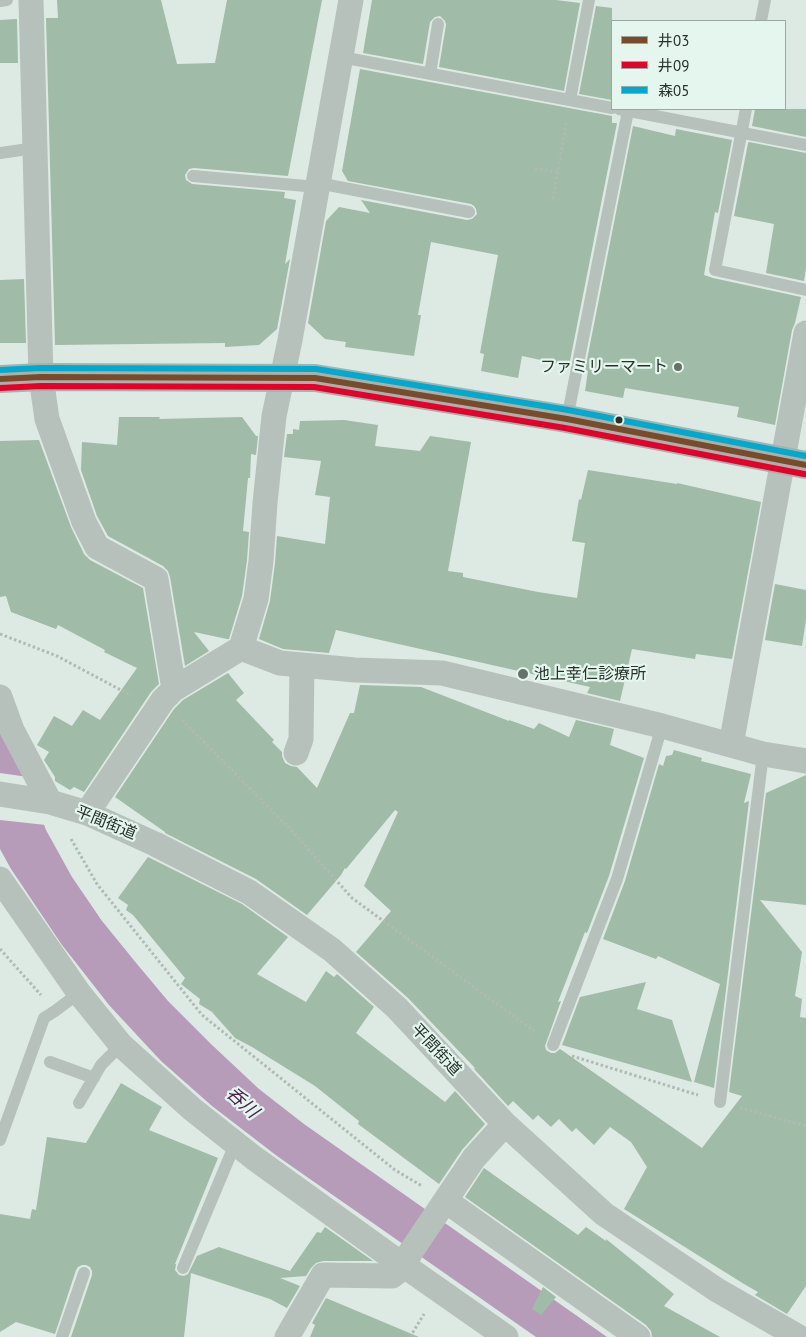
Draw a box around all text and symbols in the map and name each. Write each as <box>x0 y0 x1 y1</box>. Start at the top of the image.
legend <box>611 20 786 110</box>
text: 井03 <box>658 31 689 50</box>
text: 井09 <box>658 56 689 75</box>
text: 森05 <box>658 81 689 100</box>
place label: ファミリーマート <box>540 357 668 377</box>
marker: ファミリーマート <box>672 361 684 373</box>
unlabelled marker <box>614 415 624 425</box>
place label: 池上幸仁診療所 <box>534 664 646 684</box>
marker: 池上幸仁診療所 <box>516 667 530 681</box>
street label: 平間街道 <box>73 802 139 844</box>
street label: 平間街道 <box>407 1020 465 1080</box>
water label: 呑川 <box>221 1083 263 1123</box>

